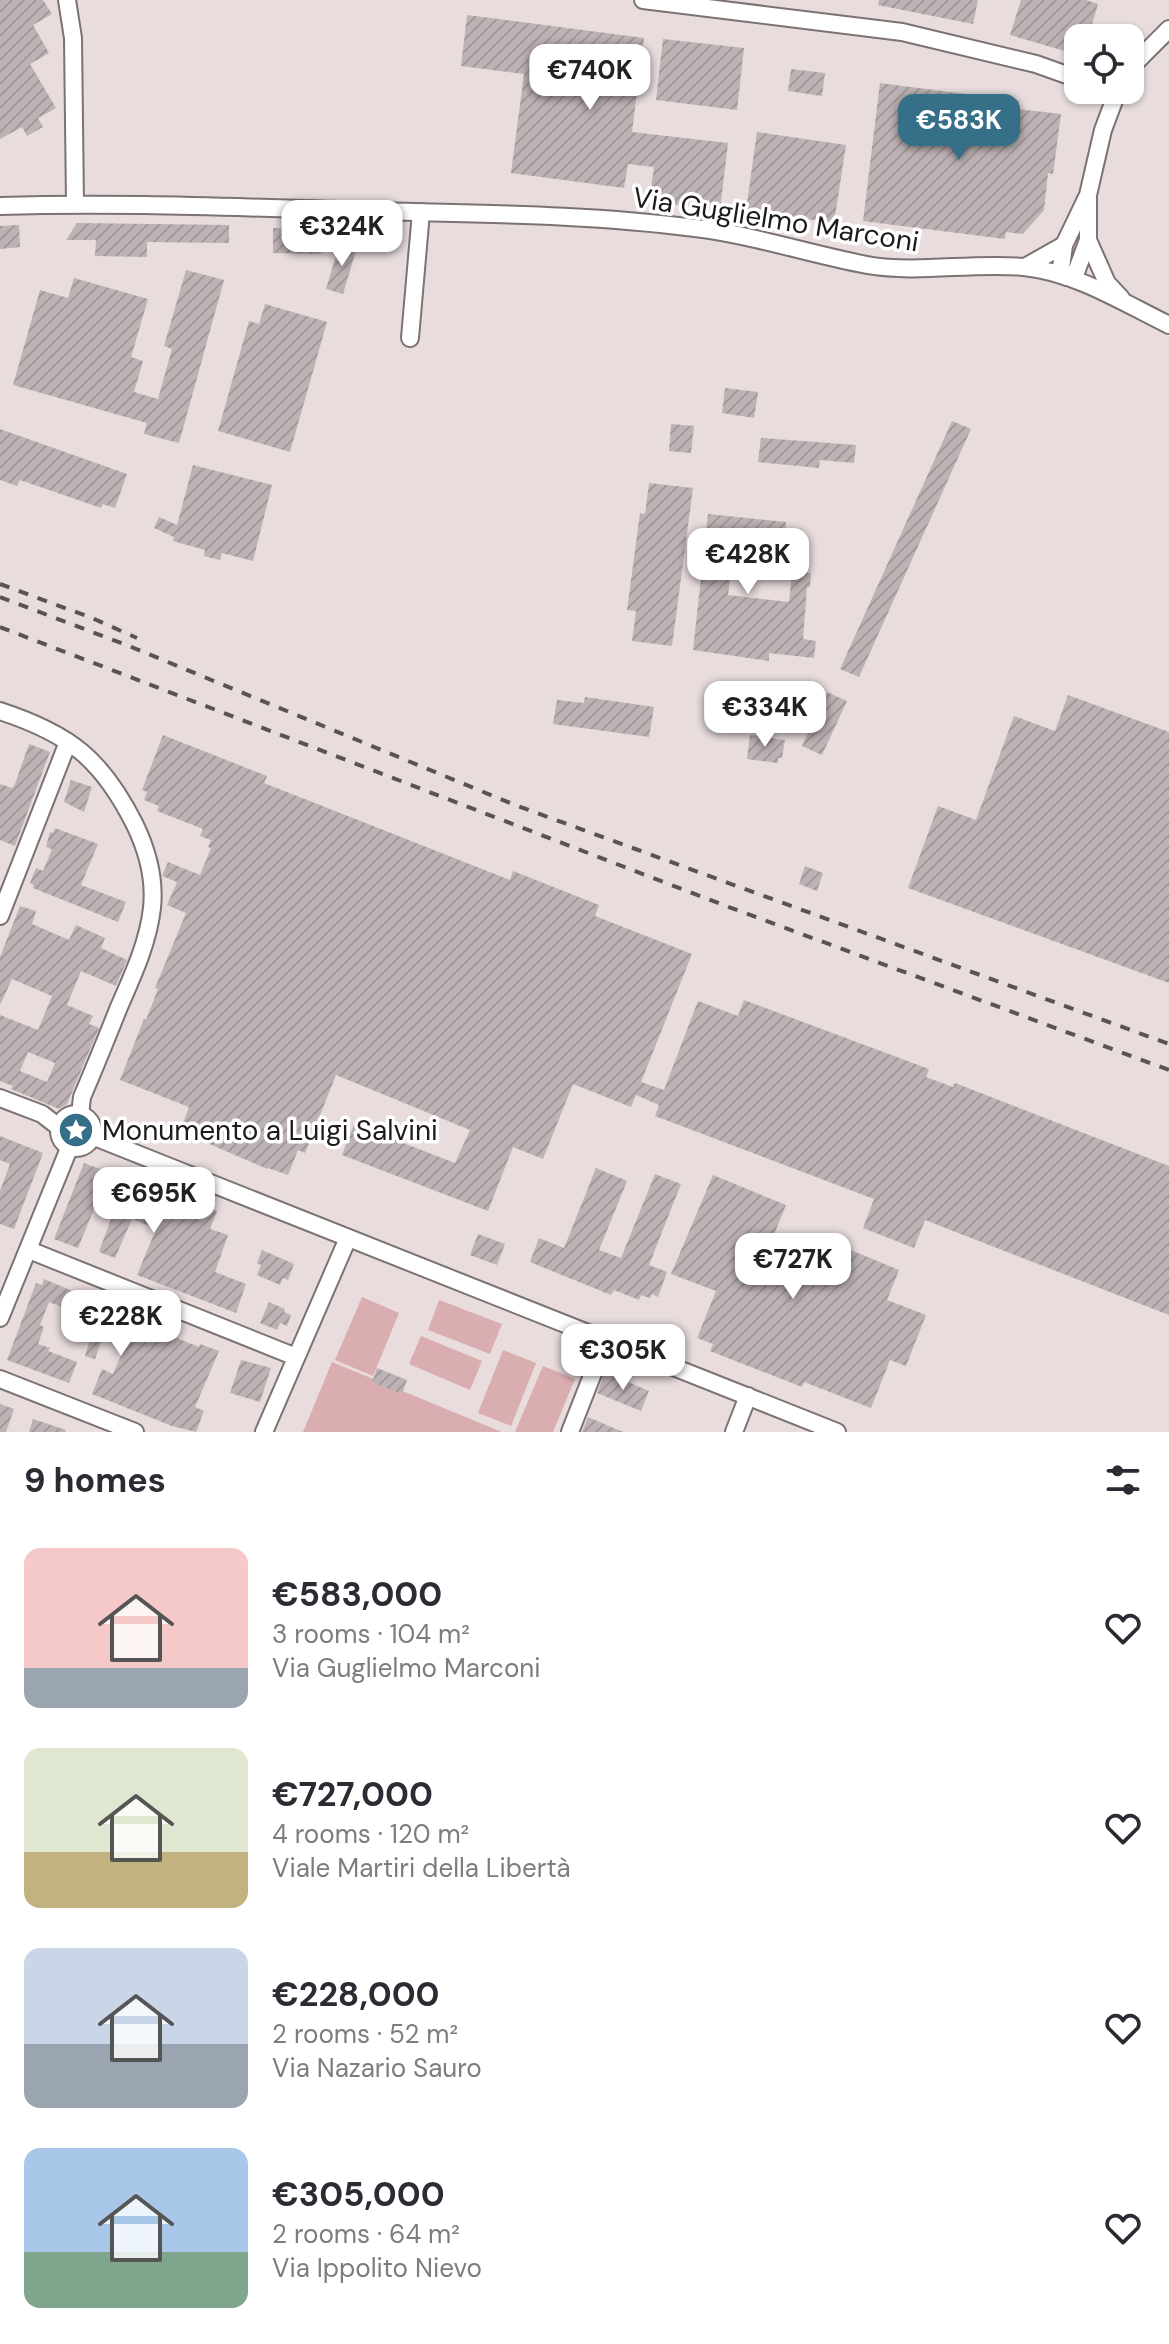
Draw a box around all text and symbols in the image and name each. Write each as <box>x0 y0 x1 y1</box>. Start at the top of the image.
map controls <box>1064 24 1144 104</box>
button: locate <box>1064 24 1144 104</box>
pin: €740K <box>534 44 646 112</box>
text: €740K <box>547 53 633 87</box>
pin: €583K <box>903 94 1015 162</box>
text: €583K <box>916 103 1002 137</box>
street label: Via Guglielmo Marconi <box>630 179 922 260</box>
pin: €324K <box>286 200 398 268</box>
text: €324K <box>300 209 384 243</box>
pin: €428K <box>692 528 804 596</box>
text: €428K <box>705 537 791 571</box>
pin: €334K <box>709 681 821 749</box>
text: €334K <box>722 690 808 724</box>
place icon: Monumento a Luigi Salvini <box>57 1111 95 1149</box>
place label: Monumento a Luigi Salvini <box>102 1112 438 1149</box>
pin: €695K <box>98 1167 210 1235</box>
text: €695K <box>111 1176 197 1210</box>
pin: €727K <box>737 1233 849 1301</box>
text: €727K <box>753 1242 833 1276</box>
pin: €228K <box>65 1290 177 1358</box>
text: €228K <box>79 1299 163 1333</box>
pin: €305K <box>567 1324 679 1392</box>
text: €305K <box>579 1333 667 1367</box>
text: 9 homes <box>24 1458 166 1503</box>
icon: filters <box>1101 1458 1145 1502</box>
text: €583,000 <box>272 1572 442 1617</box>
icon: home <box>88 1580 184 1676</box>
icon: heart <box>1101 1606 1145 1650</box>
text: 3 rooms · 104 m² <box>272 1617 470 1651</box>
text: Via Guglielmo Marconi <box>272 1651 541 1685</box>
text: €727,000 <box>272 1772 433 1817</box>
icon: home <box>88 1780 184 1876</box>
icon: heart <box>1101 1806 1145 1850</box>
text: 4 rooms · 120 m² <box>272 1817 469 1851</box>
text: Viale Martiri della Libertà <box>272 1851 571 1885</box>
text: €228,000 <box>272 1972 440 2017</box>
icon: home <box>88 1980 184 2076</box>
icon: heart <box>1101 2006 1145 2050</box>
text: 2 rooms · 52 m² <box>272 2017 458 2051</box>
text: Via Nazario Sauro <box>272 2051 482 2085</box>
text: €305,000 <box>272 2172 445 2217</box>
icon: home <box>88 2180 184 2276</box>
icon: heart <box>1101 2206 1145 2250</box>
text: 2 rooms · 64 m² <box>272 2217 460 2251</box>
text: Via Ippolito Nievo <box>272 2251 482 2285</box>

